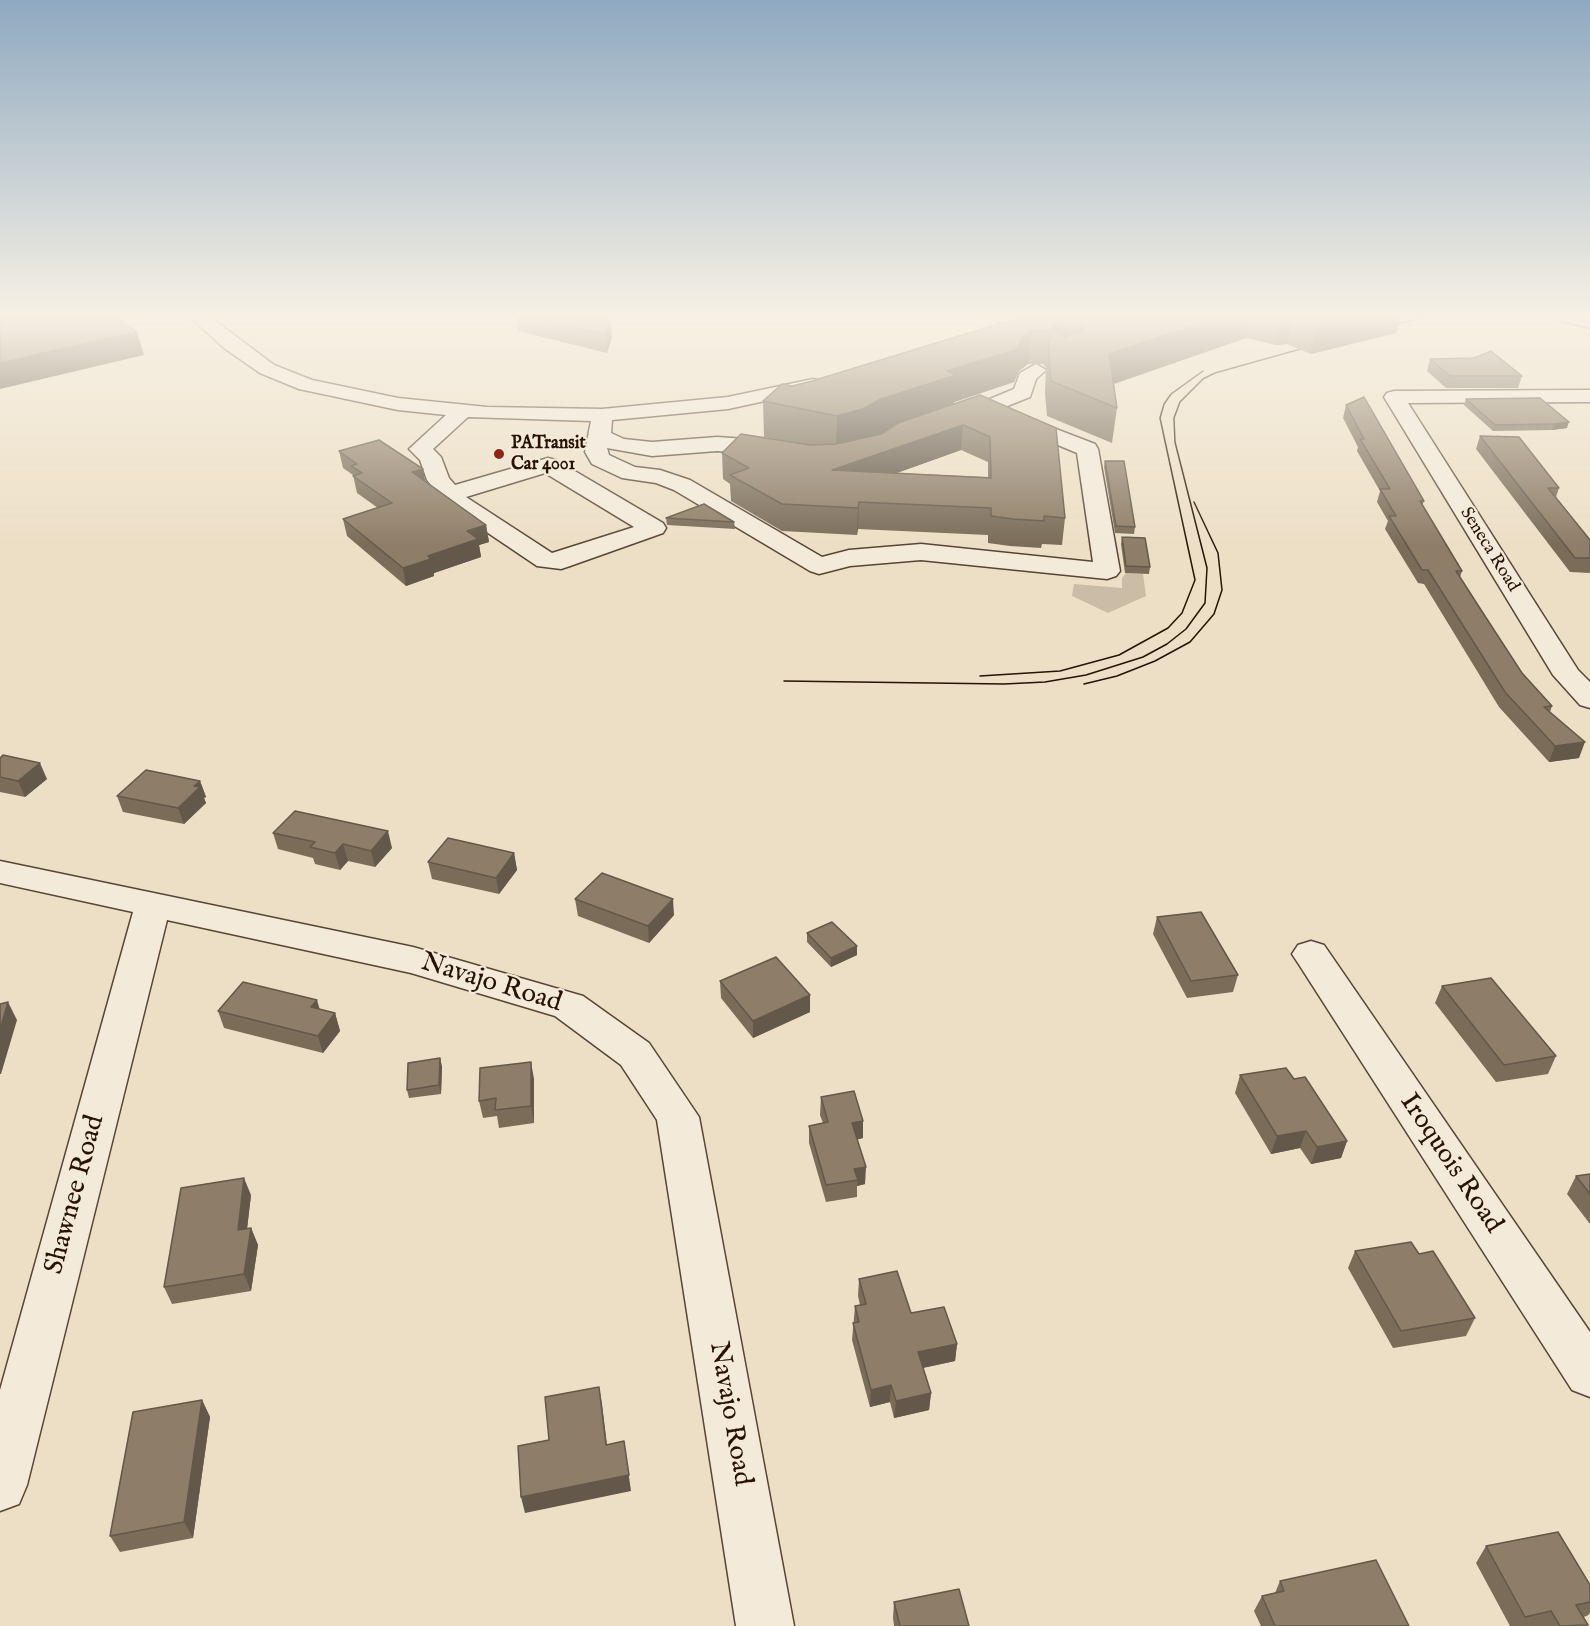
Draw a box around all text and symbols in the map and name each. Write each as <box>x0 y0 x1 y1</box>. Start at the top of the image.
place label: PATransit Car 4001 <box>511 433 586 476</box>
marker: PATransit Car 4001 <box>492 447 506 461</box>
street label: Seneca Road <box>1455 504 1523 596</box>
street label: Navajo Road <box>417 947 565 1021</box>
street label: Iroquois Road <box>1391 1088 1509 1240</box>
street label: Shawnee Road <box>39 1112 113 1278</box>
street label: Navajo Road <box>700 1340 758 1488</box>

